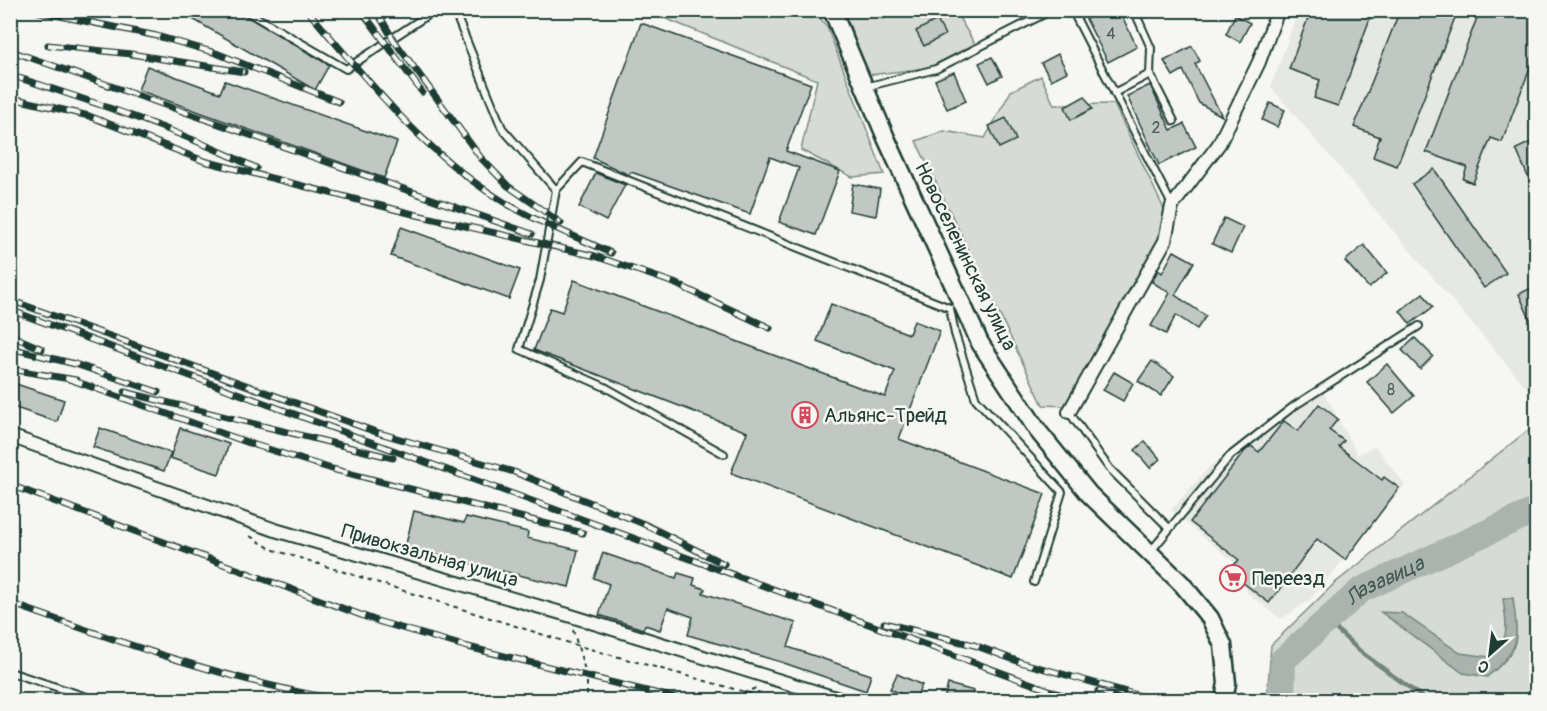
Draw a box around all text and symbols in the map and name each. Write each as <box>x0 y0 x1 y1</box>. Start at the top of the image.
house number: 4 <box>1106 24 1116 44</box>
house number: 2 <box>1152 118 1161 138</box>
street label: Новоселенинская улица <box>909 158 1022 355</box>
house number: 8 <box>1387 380 1395 400</box>
building icon: Альянс-Трейд <box>790 400 820 430</box>
place label: Альянс-Трейд <box>824 403 947 428</box>
street label: Привокзальная улица <box>339 518 521 593</box>
water label: Лазавица <box>1339 550 1429 612</box>
supermarket icon: Переезд <box>1218 563 1248 593</box>
place label: Переезд <box>1252 566 1325 591</box>
north arrow <box>1460 624 1520 684</box>
text: С <box>1474 655 1492 678</box>

